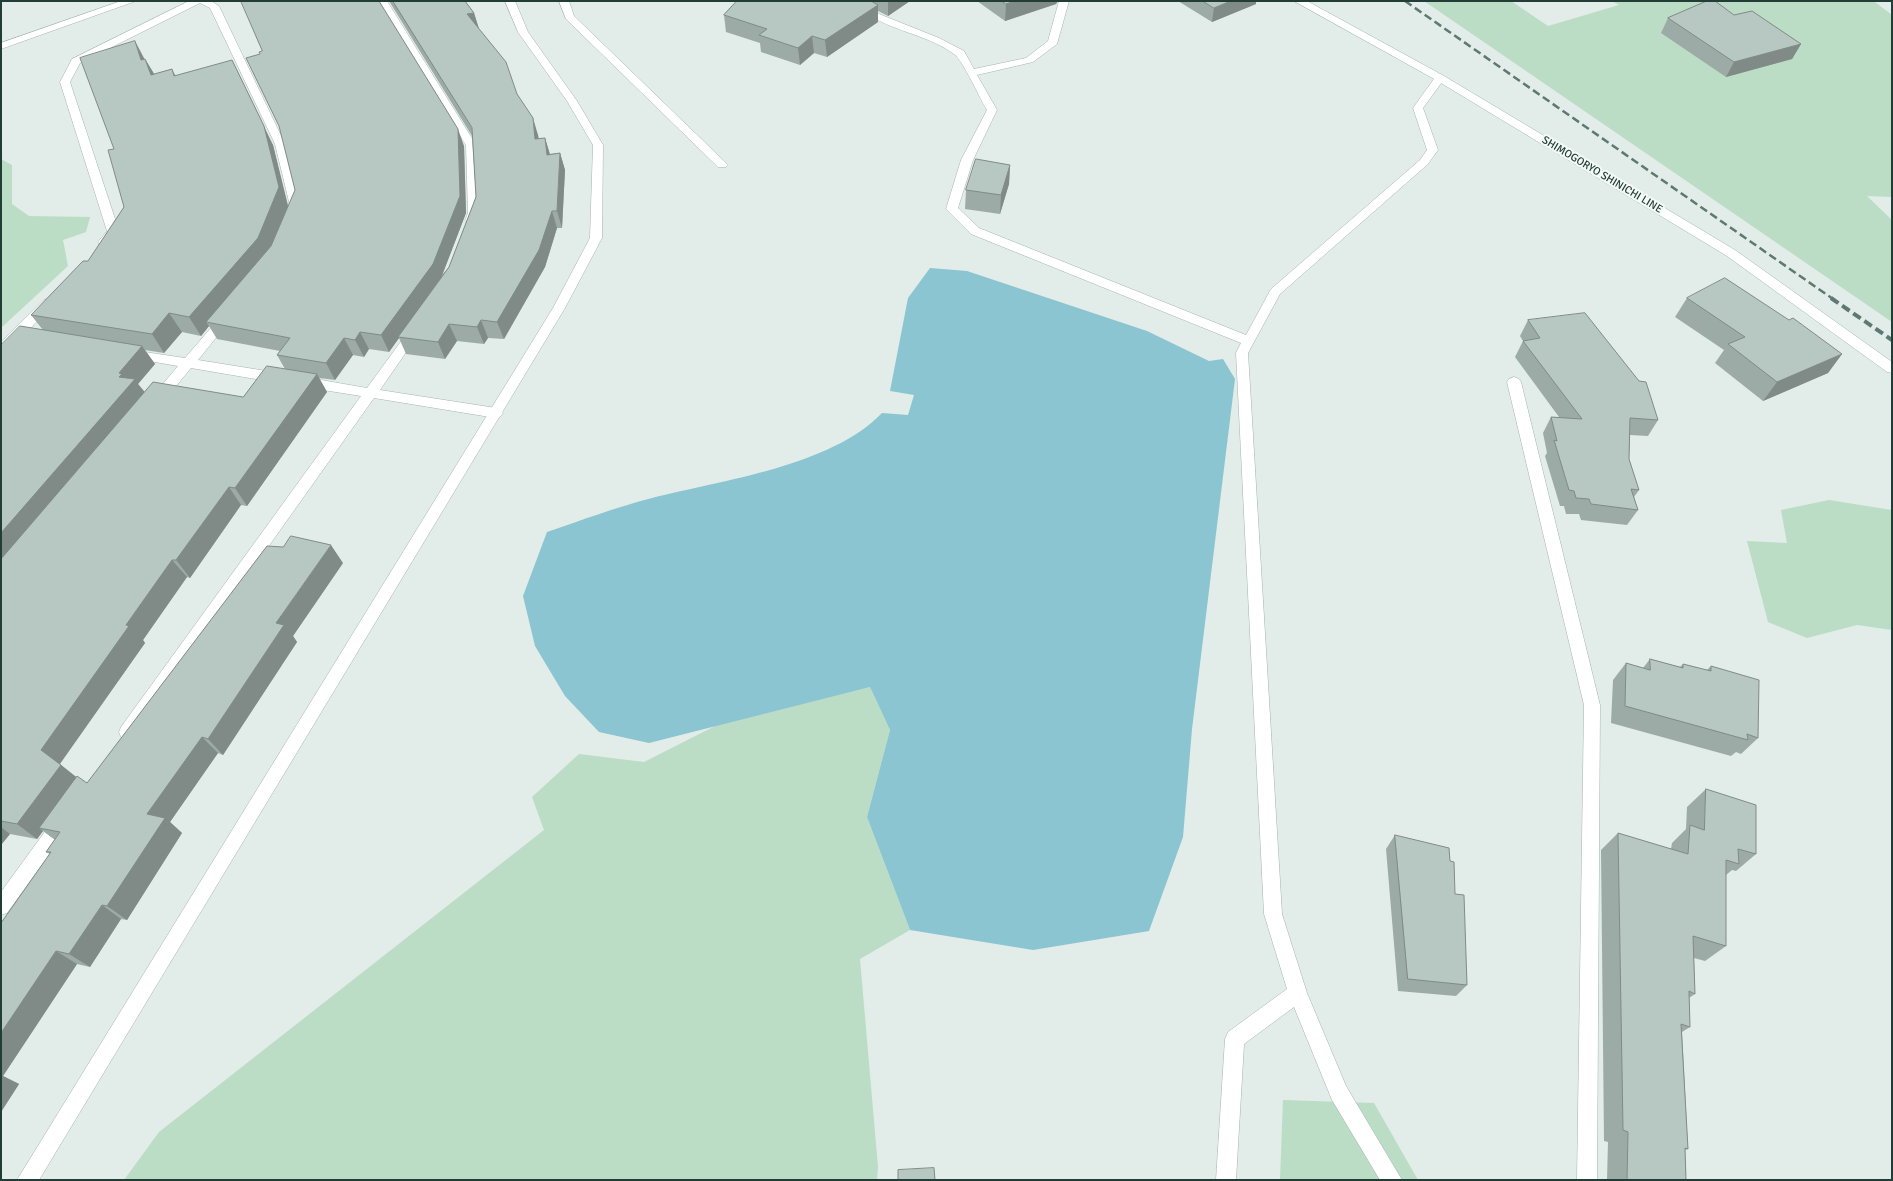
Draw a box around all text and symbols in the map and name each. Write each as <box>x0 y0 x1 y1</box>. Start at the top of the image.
street label: SHIMOGORYO SHINICHI LINE <box>1539 134 1665 216</box>

